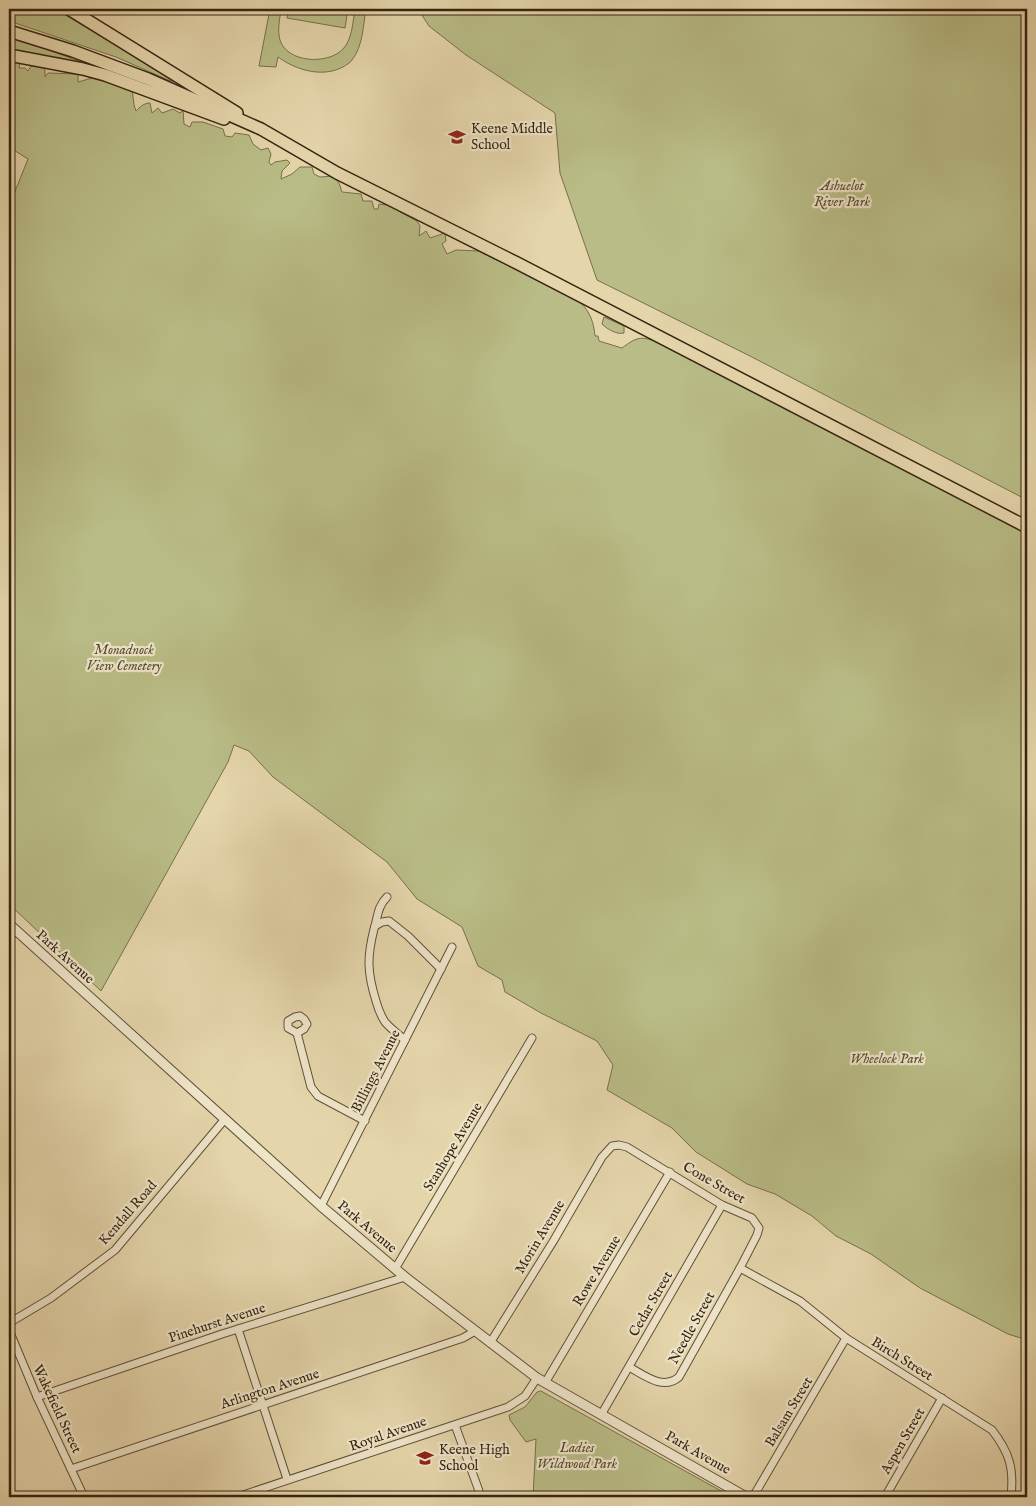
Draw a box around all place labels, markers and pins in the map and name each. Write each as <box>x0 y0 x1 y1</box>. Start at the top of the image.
place label: Keene Middle School <box>471 120 553 154</box>
school or university icon: Keene Middle School <box>447 127 467 147</box>
place label: Keene High School <box>439 1441 510 1475</box>
school or university icon: Keene High School <box>415 1448 435 1468</box>

